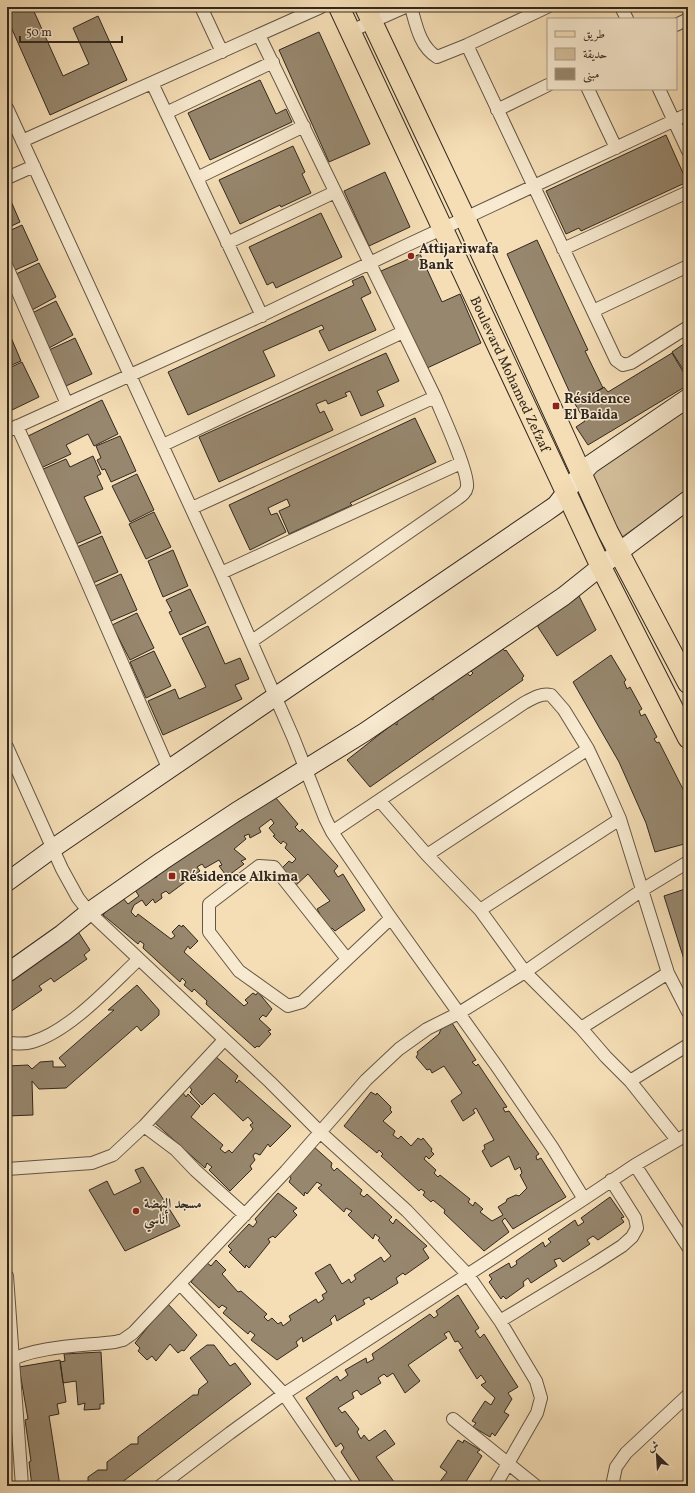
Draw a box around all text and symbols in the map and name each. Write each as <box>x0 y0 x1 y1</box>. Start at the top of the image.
scale bar <box>20 18 122 44</box>
legend <box>547 18 677 90</box>
text: 50 m <box>26 25 52 41</box>
text: طريق <box>583 27 605 43</box>
text: حديقة <box>583 47 607 63</box>
text: مبنى <box>583 67 599 83</box>
place label: Attijariwafa Bank <box>419 240 499 275</box>
marker: Attijariwafa Bank <box>406 251 416 261</box>
street label: Boulevard Mohamed Zefzaf <box>465 293 554 457</box>
place label: Résidence El Baida <box>564 390 630 425</box>
marker: Résidence El Baida <box>551 401 561 411</box>
place label: Résidence Alkima <box>180 868 299 887</box>
marker: Résidence Alkima <box>167 871 177 881</box>
place label: مسجد النهضة أناسي <box>144 1195 202 1233</box>
marker: مسجد النهضة أناسي <box>131 1206 141 1216</box>
north arrow <box>637 1435 677 1475</box>
text: ش <box>645 1438 662 1456</box>

